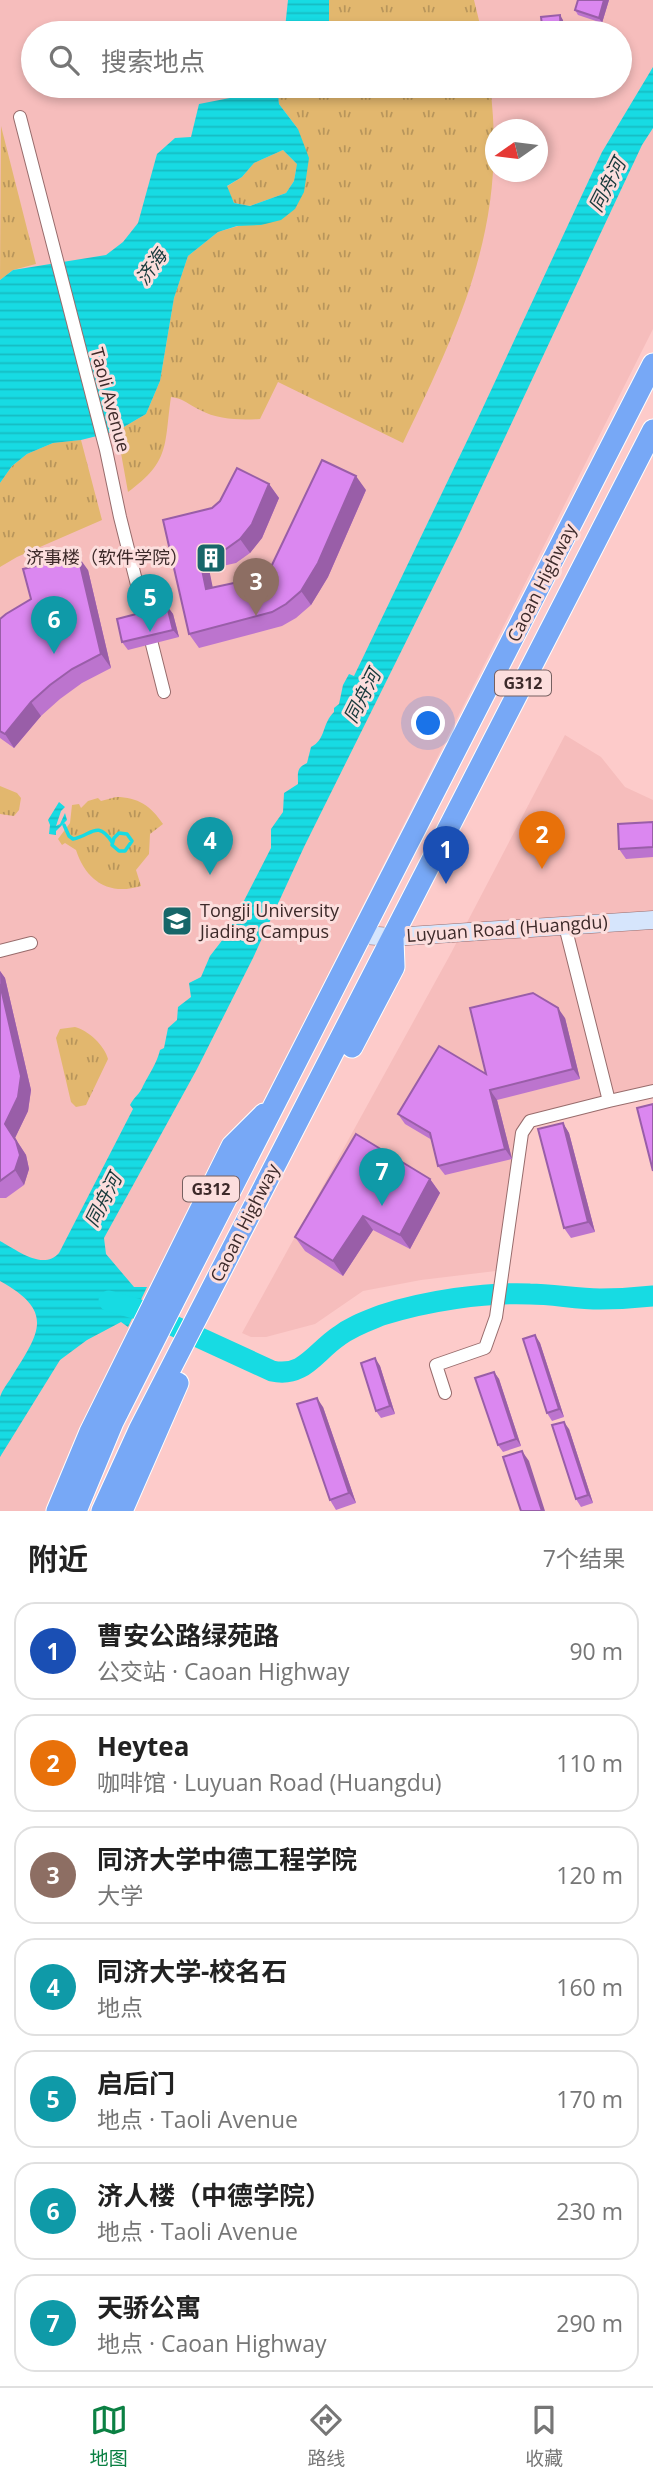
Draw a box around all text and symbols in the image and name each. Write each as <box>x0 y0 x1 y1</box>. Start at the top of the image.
search box <box>21 21 632 98</box>
icon: search <box>45 41 83 79</box>
text: 搜索地点 <box>101 43 205 79</box>
north arrow <box>485 119 548 182</box>
water label: 同舟河 <box>582 150 633 216</box>
water label: 济海 <box>129 242 174 290</box>
street label: Taoli Avenue <box>86 345 136 455</box>
street label: Caoan Highway <box>501 519 582 646</box>
building icon: 济事楼（软件学院） <box>194 541 228 575</box>
place label: 济事楼（软件学院） <box>26 545 188 569</box>
pin: 3 <box>233 558 279 616</box>
pin: 5 <box>127 574 173 632</box>
pin: 6 <box>31 596 77 654</box>
water label: 同舟河 <box>337 661 388 727</box>
road number: G312 <box>495 670 551 696</box>
your location <box>411 706 445 740</box>
pin: 2 <box>519 811 565 869</box>
pin: 4 <box>187 817 233 875</box>
pin: 1 <box>423 826 469 884</box>
place label: Tongji University Jiading Campus <box>198 898 340 943</box>
school or university icon: Tongji University Jiading Campus <box>160 904 194 938</box>
street label: Luyuan Road (Huangdu) <box>406 909 608 947</box>
pin: 7 <box>359 1148 405 1206</box>
street label: Caoan Highway <box>204 1159 285 1286</box>
water label: 同舟河 <box>78 1165 129 1231</box>
road number: G312 <box>183 1176 239 1202</box>
text: 附近 <box>28 1538 88 1579</box>
text: 7个结果 <box>543 1542 625 1574</box>
text: 曹安公路绿苑路 <box>97 1617 279 1653</box>
text: 1 <box>46 1635 60 1667</box>
text: 90 m <box>569 1635 623 1667</box>
text: 公交站 · Caoan Highway <box>97 1655 349 1687</box>
text: Heytea <box>97 1728 189 1764</box>
text: 2 <box>46 1747 60 1779</box>
text: 110 m <box>556 1747 623 1779</box>
text: 咖啡馆 · Luyuan Road (Huangdu) <box>97 1766 442 1798</box>
text: 同济大学中德工程学院 <box>97 1841 357 1877</box>
text: 3 <box>46 1859 60 1891</box>
text: 120 m <box>556 1859 623 1891</box>
text: 大学 <box>97 1879 143 1911</box>
text: 同济大学-校名石 <box>97 1953 287 1989</box>
text: 4 <box>46 1971 60 2003</box>
text: 160 m <box>556 1971 623 2003</box>
text: 地点 <box>97 1991 143 2023</box>
text: 启后门 <box>97 2065 175 2101</box>
text: 5 <box>46 2083 60 2115</box>
text: 170 m <box>556 2083 623 2115</box>
text: 地点 · Taoli Avenue <box>97 2103 298 2135</box>
text: 济人楼（中德学院） <box>97 2177 331 2213</box>
text: 6 <box>46 2195 60 2227</box>
text: 230 m <box>556 2195 623 2227</box>
text: 地点 · Taoli Avenue <box>97 2215 298 2247</box>
text: 天骄公寓 <box>97 2289 201 2325</box>
text: 7 <box>46 2307 60 2339</box>
text: 290 m <box>556 2307 623 2339</box>
text: 地点 · Caoan Highway <box>97 2327 326 2359</box>
tab: 地图 <box>90 2401 128 2471</box>
tab: 路线 <box>307 2401 345 2471</box>
tab: 收藏 <box>525 2401 563 2471</box>

